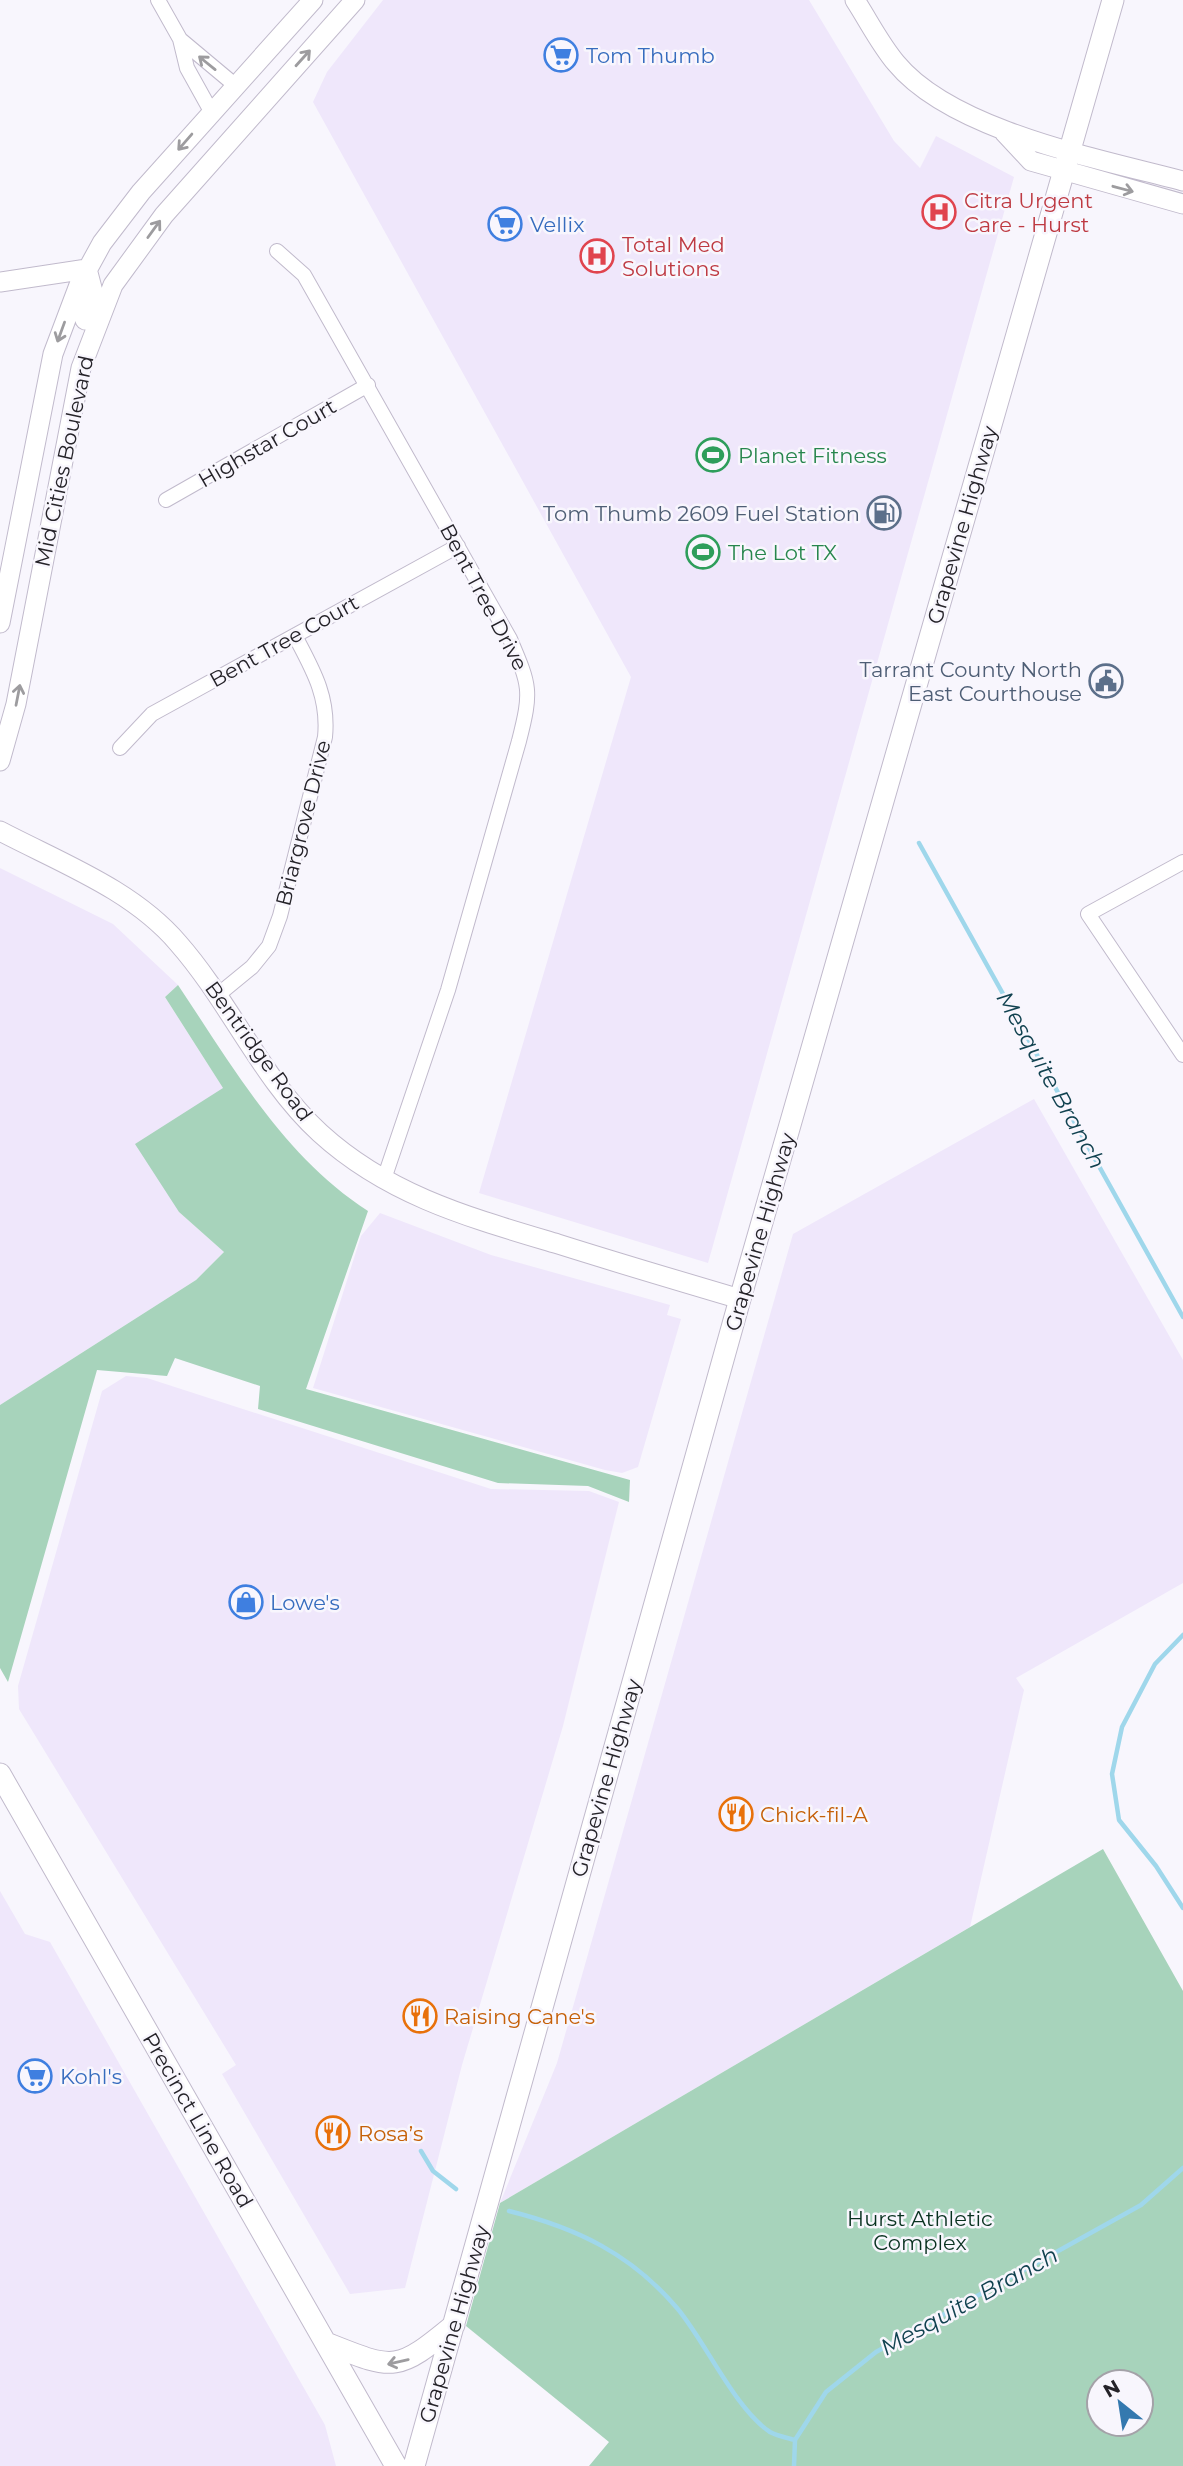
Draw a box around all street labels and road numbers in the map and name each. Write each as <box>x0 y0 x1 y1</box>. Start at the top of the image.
street label: Mid Cities Boulevard <box>29 353 99 569</box>
street label: Highstar Court <box>194 393 340 493</box>
street label: Grapevine Highway <box>922 423 1002 627</box>
street label: Bent Tree Drive <box>435 519 533 675</box>
street label: Bent Tree Court <box>205 590 363 692</box>
street label: Briargrove Drive <box>270 738 336 908</box>
street label: Bentridge Road <box>200 976 318 1126</box>
street label: Grapevine Highway <box>720 1130 800 1334</box>
street label: Grapevine Highway <box>566 1676 646 1880</box>
street label: Precinct Line Road <box>138 2028 258 2212</box>
street label: Grapevine Highway <box>414 2222 494 2426</box>

